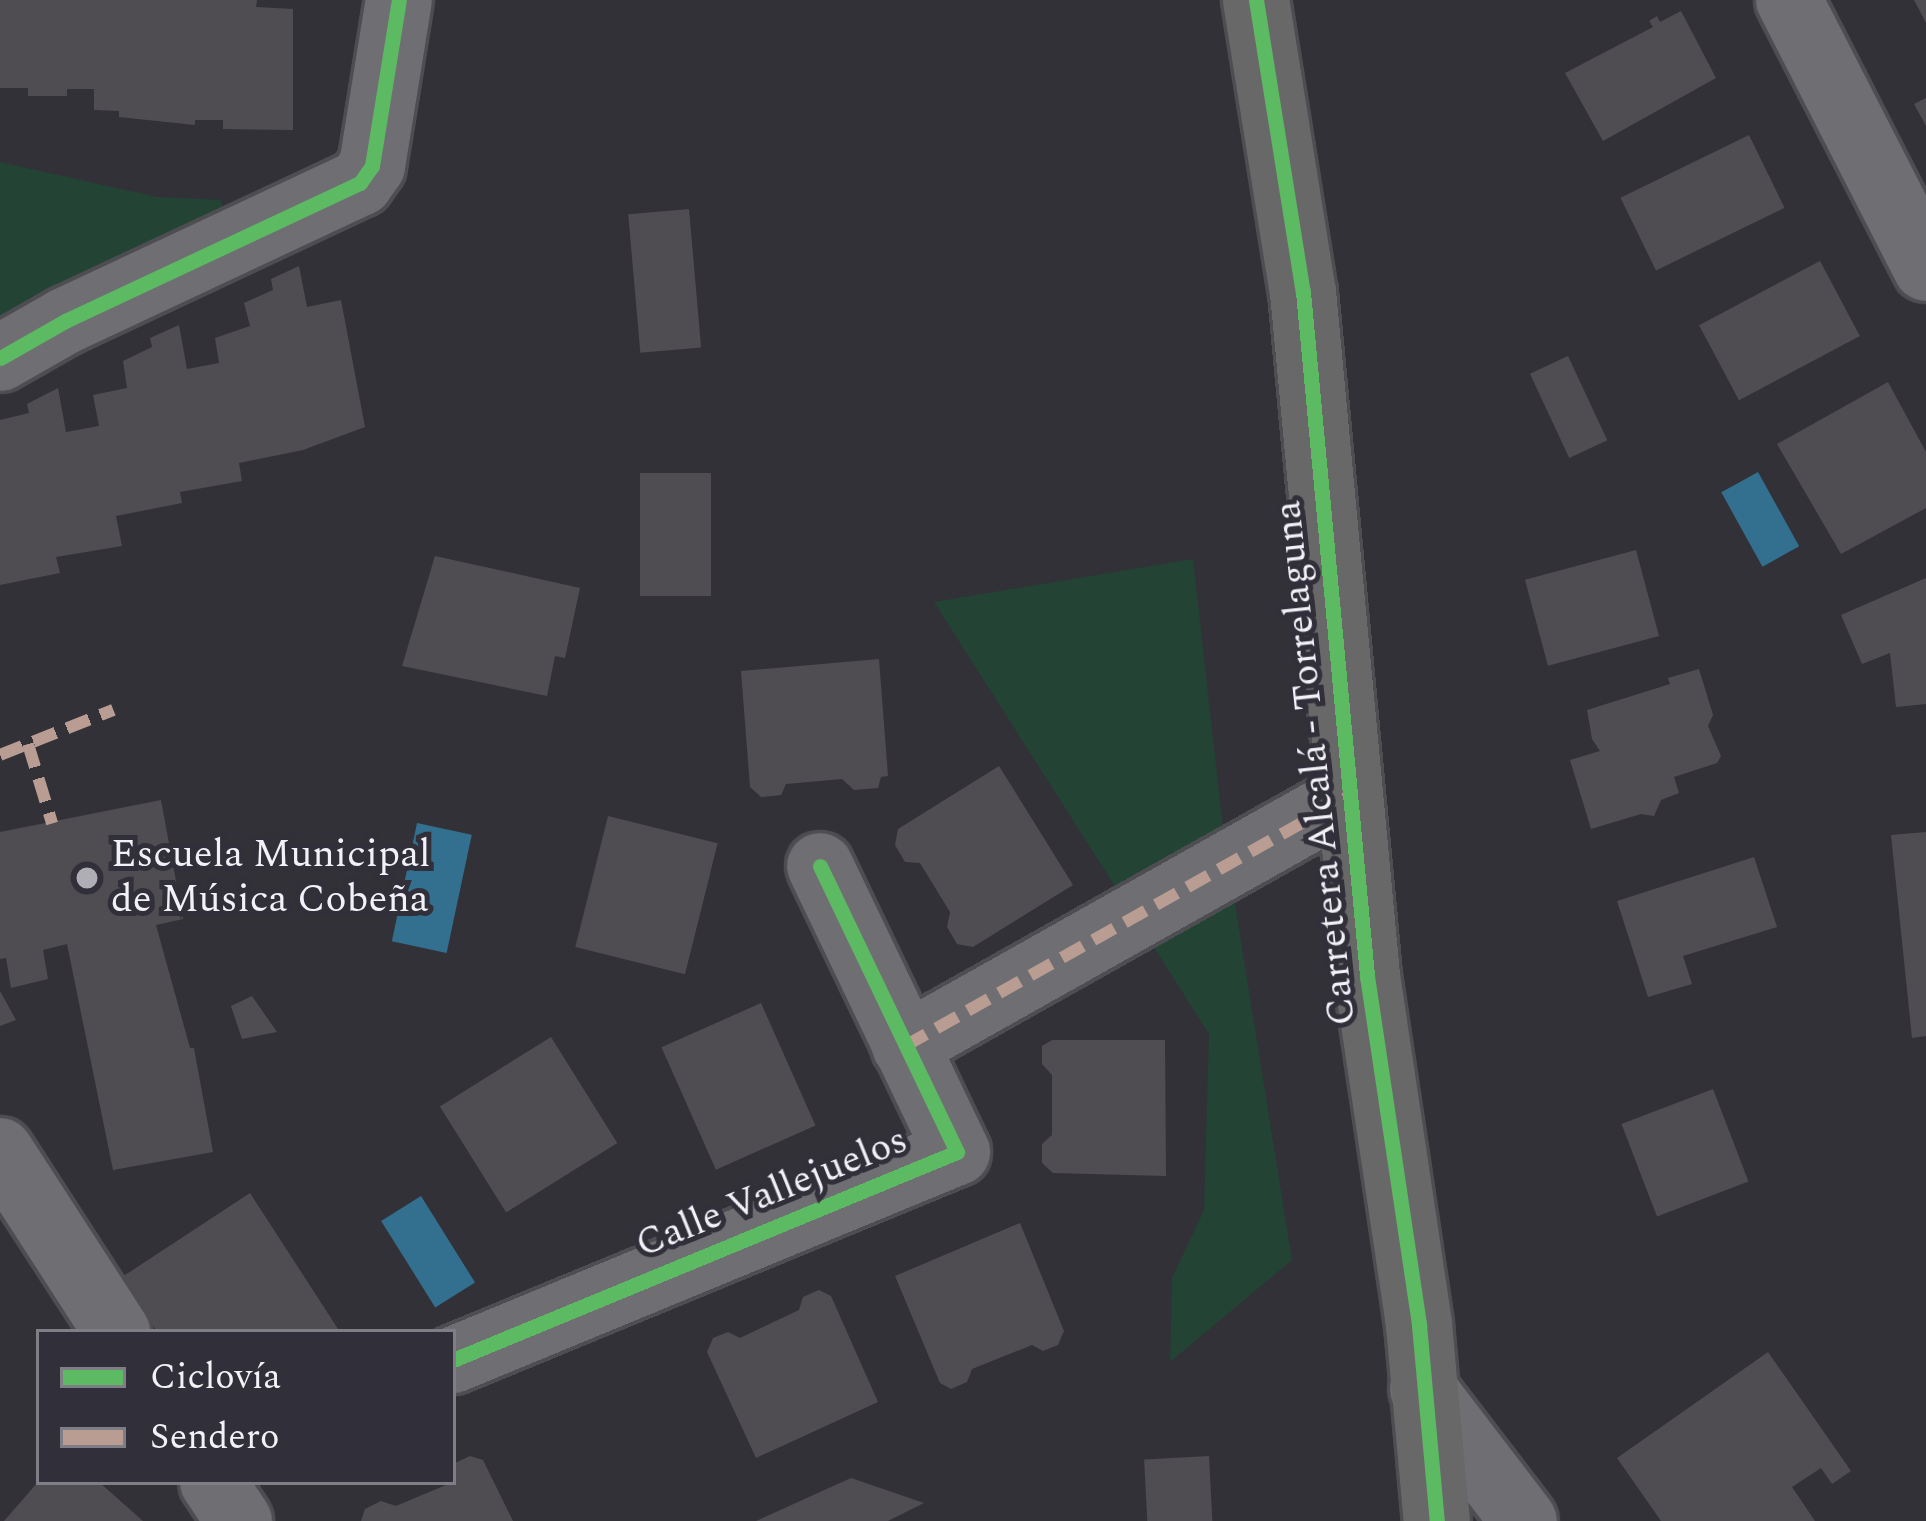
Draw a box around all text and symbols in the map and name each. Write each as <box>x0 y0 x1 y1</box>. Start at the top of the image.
street label: Carretera Alcalá - Torrelaguna <box>1265 498 1367 1028</box>
place label: Escuela Municipal de Música Cobeña <box>111 833 431 924</box>
marker: Escuela Municipal de Música Cobeña <box>74 865 100 891</box>
street label: Calle Vallejuelos <box>629 1117 915 1269</box>
legend <box>36 1329 456 1485</box>
text: Ciclovía <box>150 1350 281 1405</box>
text: Sendero <box>150 1410 280 1465</box>

